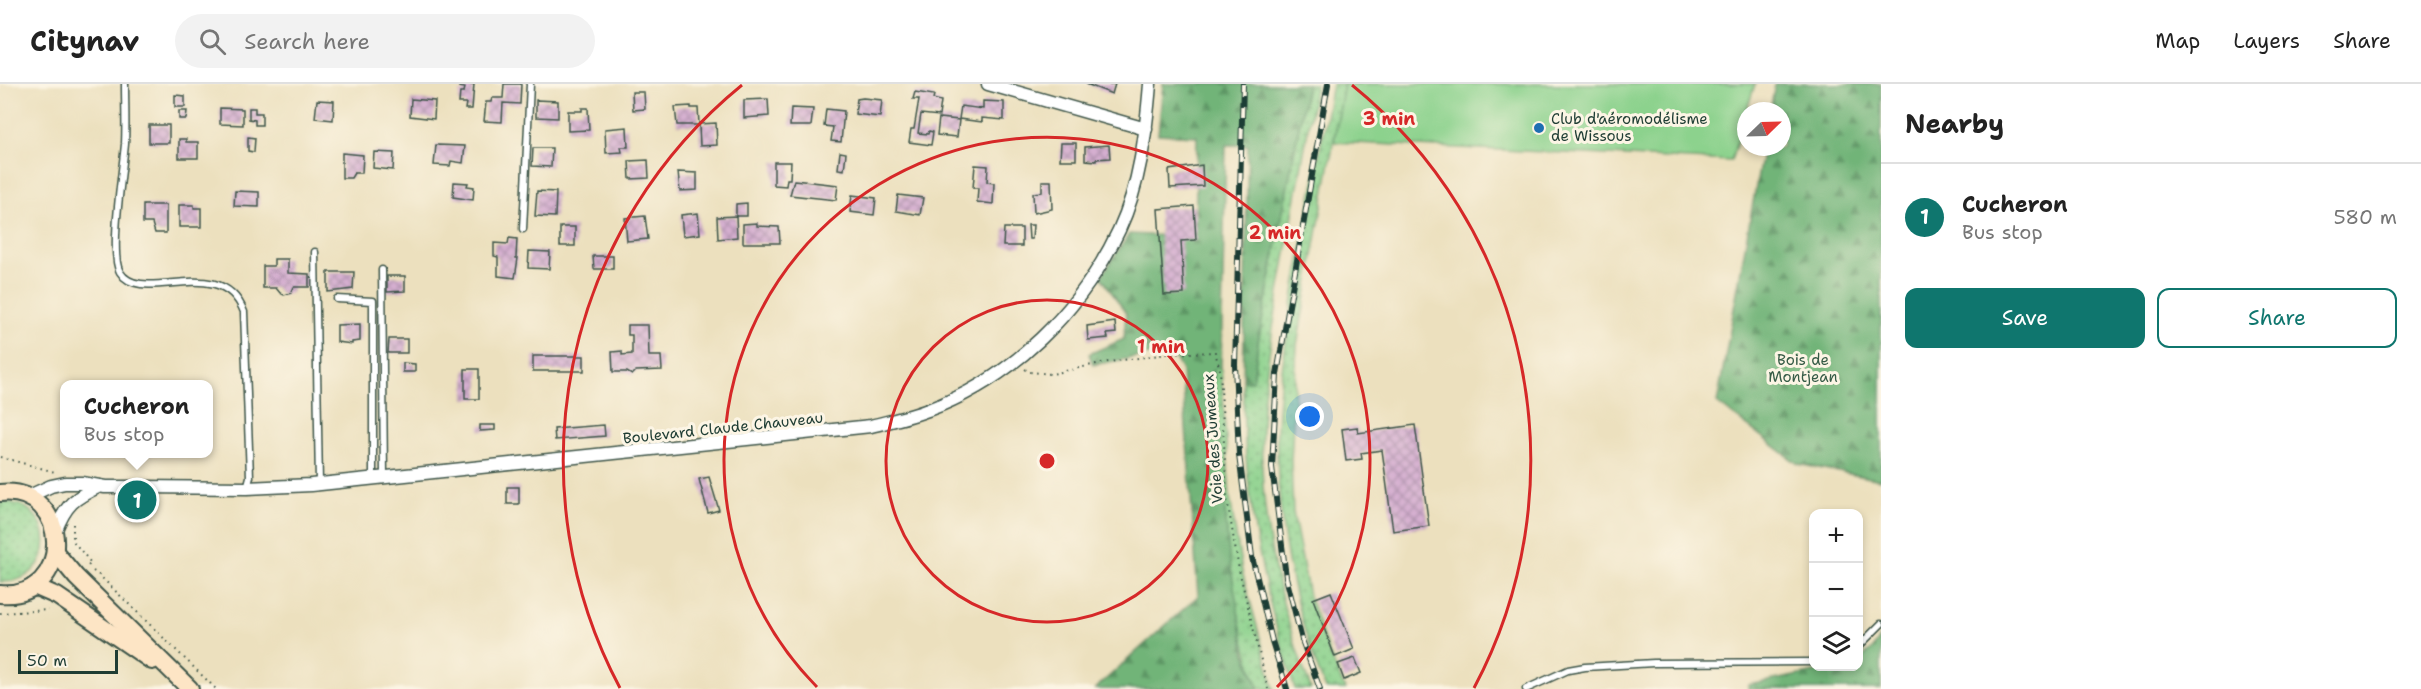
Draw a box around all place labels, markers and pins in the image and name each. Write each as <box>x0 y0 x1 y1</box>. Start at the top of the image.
place label: Club d'aéromodélisme de Wissous <box>1551 109 1708 146</box>
marker: Club d'aéromodélisme de Wissous <box>1532 121 1546 135</box>
centre of rings <box>1037 451 1057 471</box>
pin: 1 <box>118 478 156 522</box>

